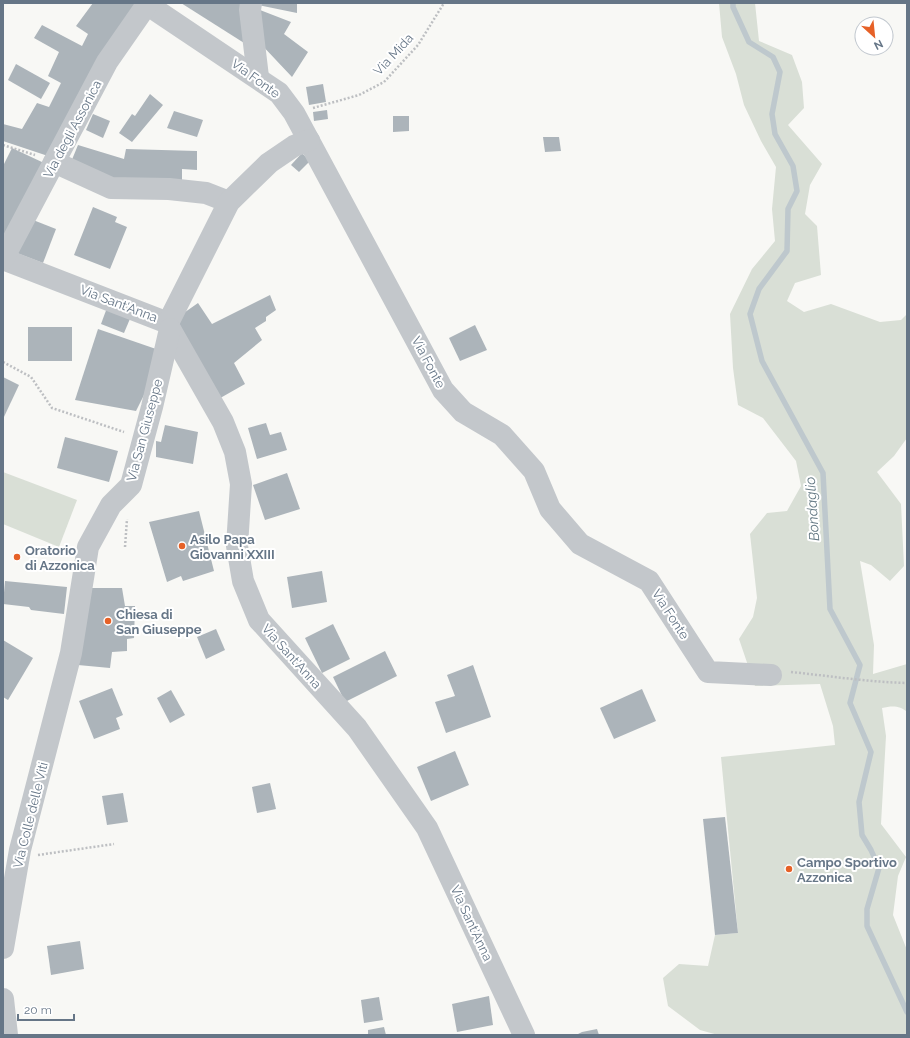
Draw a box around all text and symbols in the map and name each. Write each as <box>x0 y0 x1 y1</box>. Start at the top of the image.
north arrow <box>854 16 894 56</box>
street label: Via Mida <box>370 30 416 78</box>
text: N <box>872 37 885 52</box>
street label: Via Fonte <box>228 56 283 101</box>
street label: Via degli Assonica <box>40 78 105 181</box>
street label: Via Sant'Anna <box>78 282 160 325</box>
street label: Via Fonte <box>409 334 449 391</box>
street label: Via San Giuseppe <box>124 377 165 483</box>
water label: Bondaglio <box>802 476 822 542</box>
place label: Asilo Papa Giovanni XXIII <box>190 532 275 562</box>
marker: Asilo Papa Giovanni XXIII <box>177 541 187 551</box>
place label: Oratorio di Azzonica <box>25 543 95 573</box>
marker: Oratorio di Azzonica <box>12 552 22 562</box>
street label: Via Fonte <box>649 587 692 642</box>
place label: Chiesa di San Giuseppe <box>116 607 202 637</box>
marker: Chiesa di San Giuseppe <box>103 616 113 626</box>
street label: Via Sant'Anna <box>259 621 325 692</box>
street label: Via Colle delle Viti <box>10 760 51 870</box>
place label: Campo Sportivo Azzonica <box>797 855 897 885</box>
marker: Campo Sportivo Azzonica <box>784 864 794 874</box>
street label: Via Sant'Anna <box>447 883 496 963</box>
scale bar <box>18 996 74 1022</box>
text: 20 m <box>24 1003 52 1017</box>

